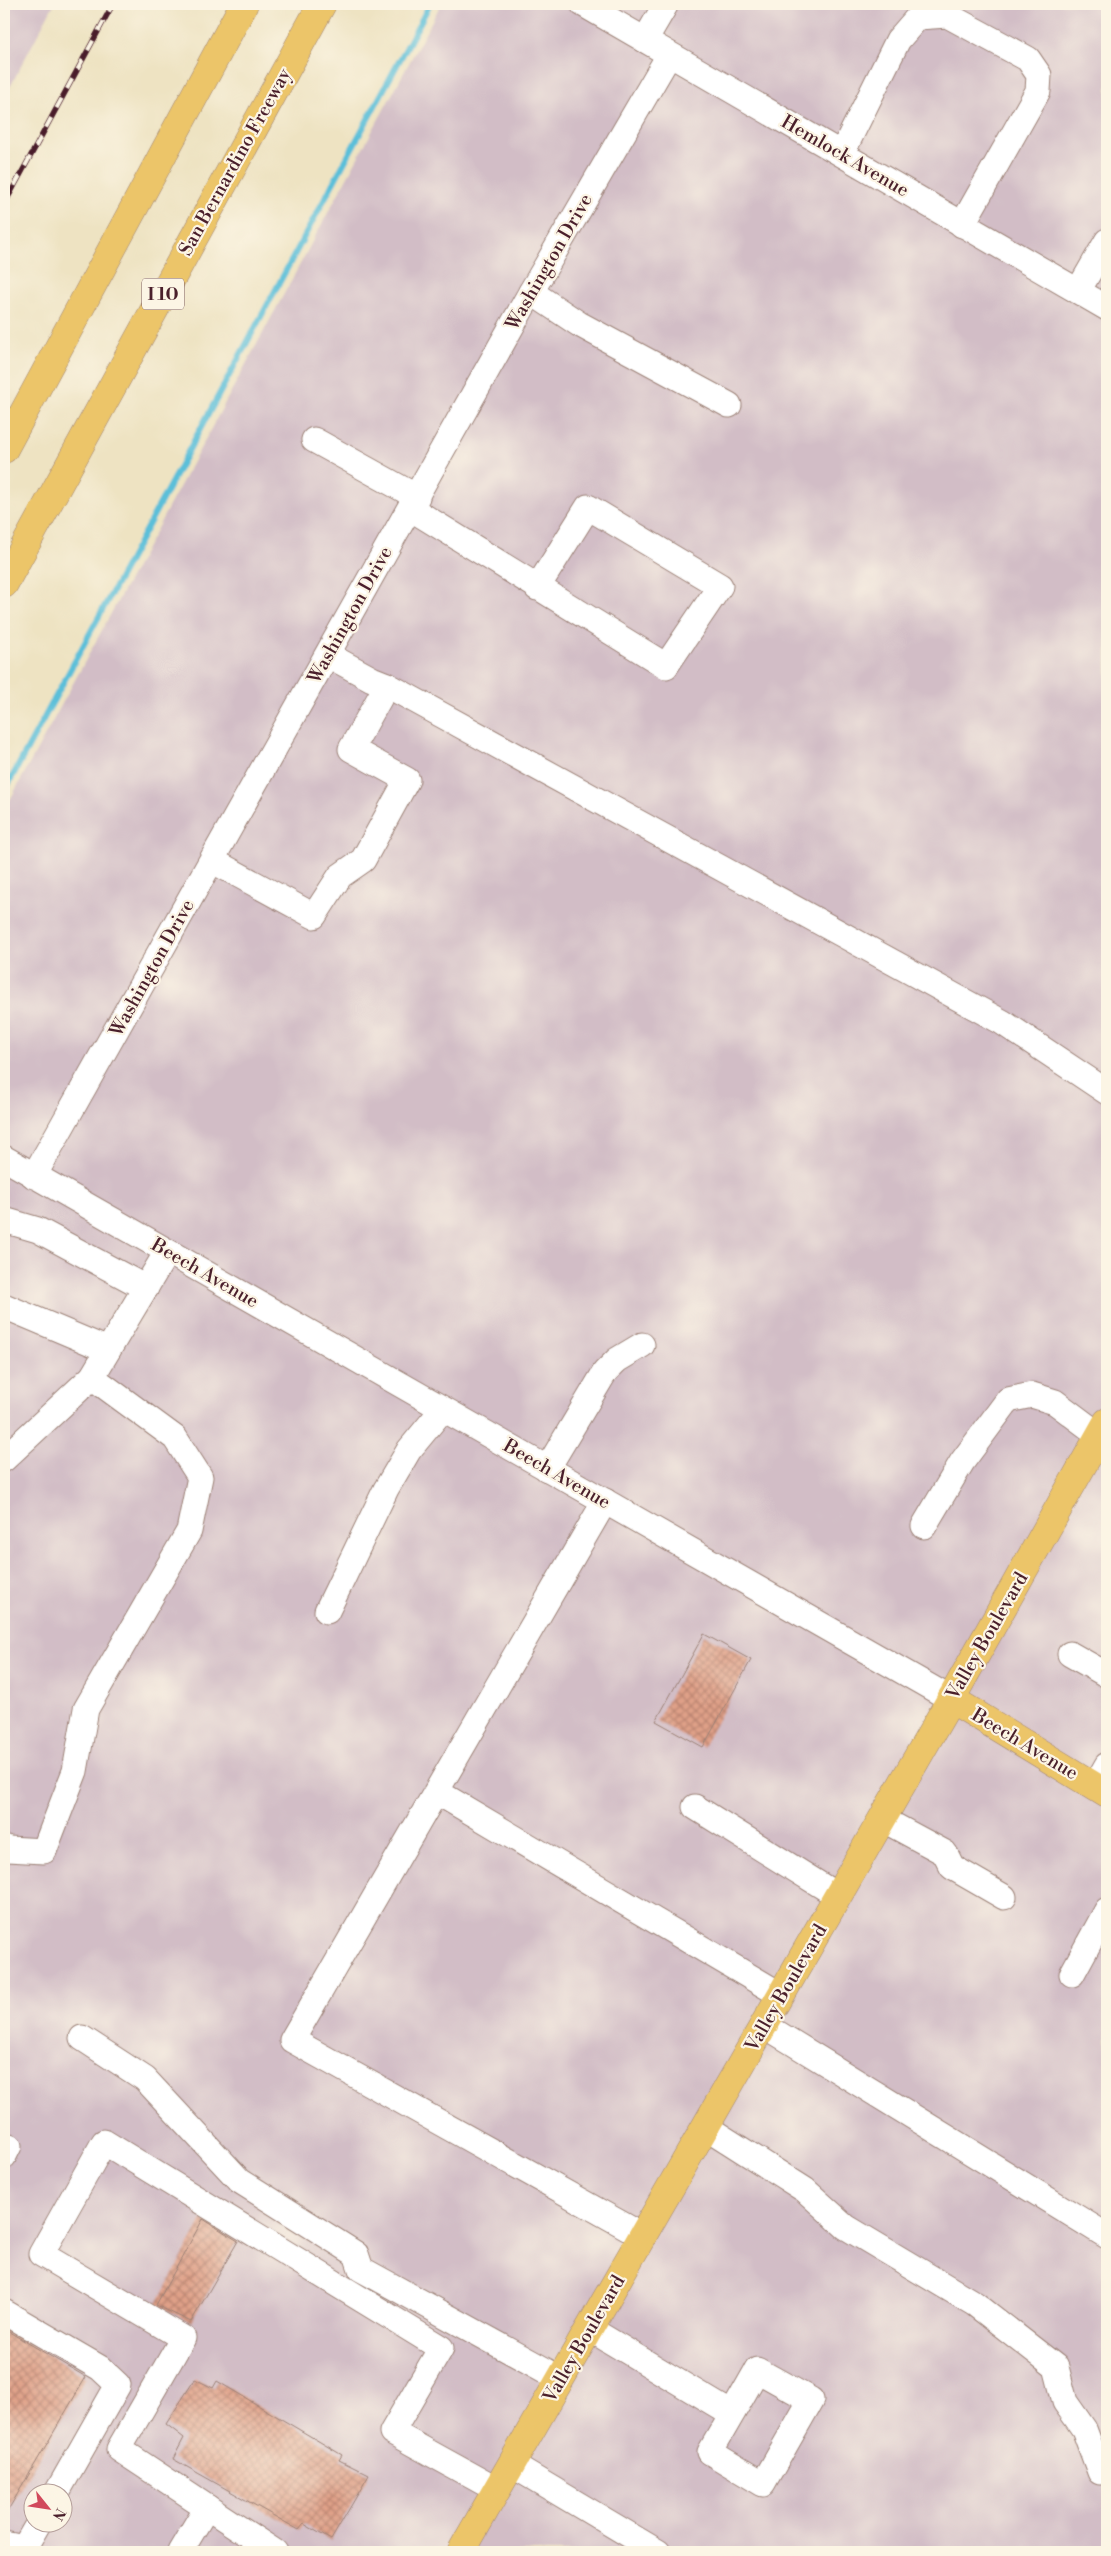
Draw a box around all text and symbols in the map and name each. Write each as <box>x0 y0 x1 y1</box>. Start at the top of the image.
street label: San Bernardino Freeway <box>173 63 297 260</box>
street label: Hemlock Avenue <box>777 110 913 202</box>
street label: Washington Drive <box>500 190 598 335</box>
road number: I 10 <box>142 278 184 310</box>
street label: Washington Drive <box>302 542 398 689</box>
street label: Washington Drive <box>104 895 200 1042</box>
street label: Beech Avenue <box>146 1232 263 1313</box>
street label: Beech Avenue <box>498 1433 615 1514</box>
street label: Valley Boulevard <box>940 1568 1033 1705</box>
street label: Beech Avenue <box>967 1702 1083 1785</box>
street label: Valley Boulevard <box>739 1920 832 2057</box>
street label: Valley Boulevard <box>537 2271 630 2408</box>
north arrow <box>22 2484 72 2534</box>
text: N <box>48 2505 69 2523</box>

